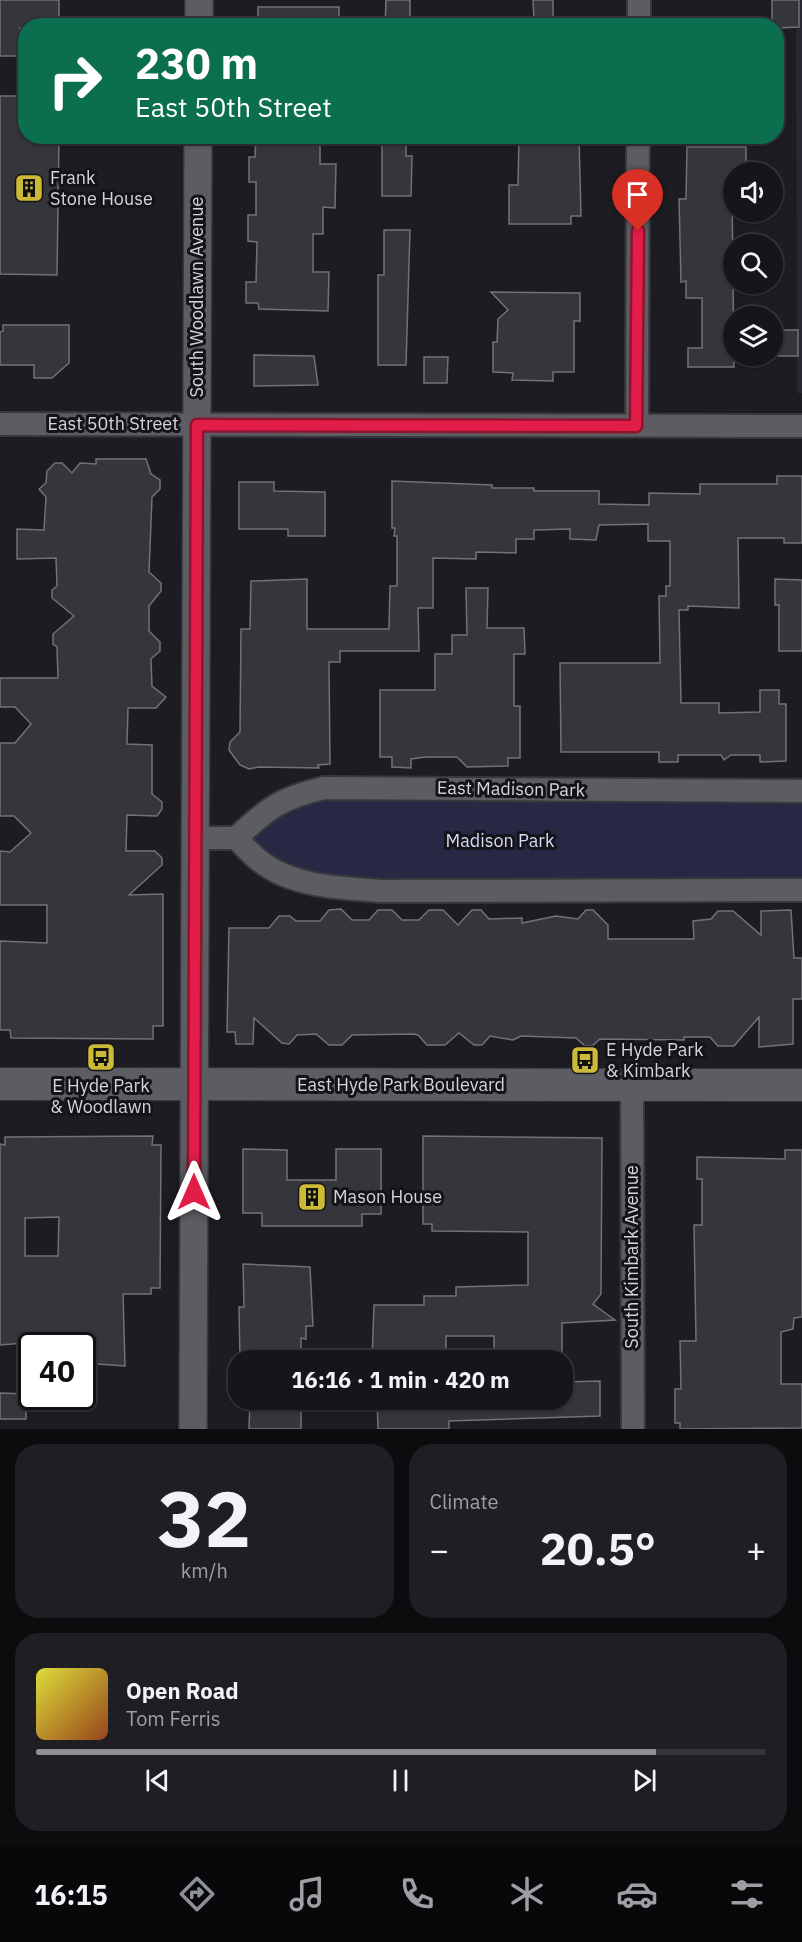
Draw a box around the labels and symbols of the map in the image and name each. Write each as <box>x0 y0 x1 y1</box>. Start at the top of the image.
place label: Frank Stone House <box>50 166 153 210</box>
pin <box>612 169 663 231</box>
building icon: Frank Stone House <box>13 172 45 204</box>
street label: South Woodlawn Avenue <box>185 197 208 397</box>
street label: East 50th Street <box>47 412 179 435</box>
street label: East Madison Park <box>437 776 586 801</box>
park label: Madison Park <box>446 829 555 852</box>
place label: E Hyde Park & Kimbark <box>606 1038 704 1082</box>
bus stop icon: E Hyde Park & Woodlawn <box>85 1041 117 1073</box>
bus stop icon: E Hyde Park & Kimbark <box>569 1044 601 1076</box>
street label: East Hyde Park Boulevard <box>297 1073 505 1096</box>
place label: E Hyde Park & Woodlawn <box>50 1074 152 1118</box>
position arrow <box>162 1160 226 1224</box>
street label: South Kimbark Avenue <box>620 1165 643 1349</box>
building icon: Mason House <box>296 1181 328 1213</box>
place label: Mason House <box>333 1185 442 1208</box>
speed limit sign: 40 <box>18 1332 96 1410</box>

